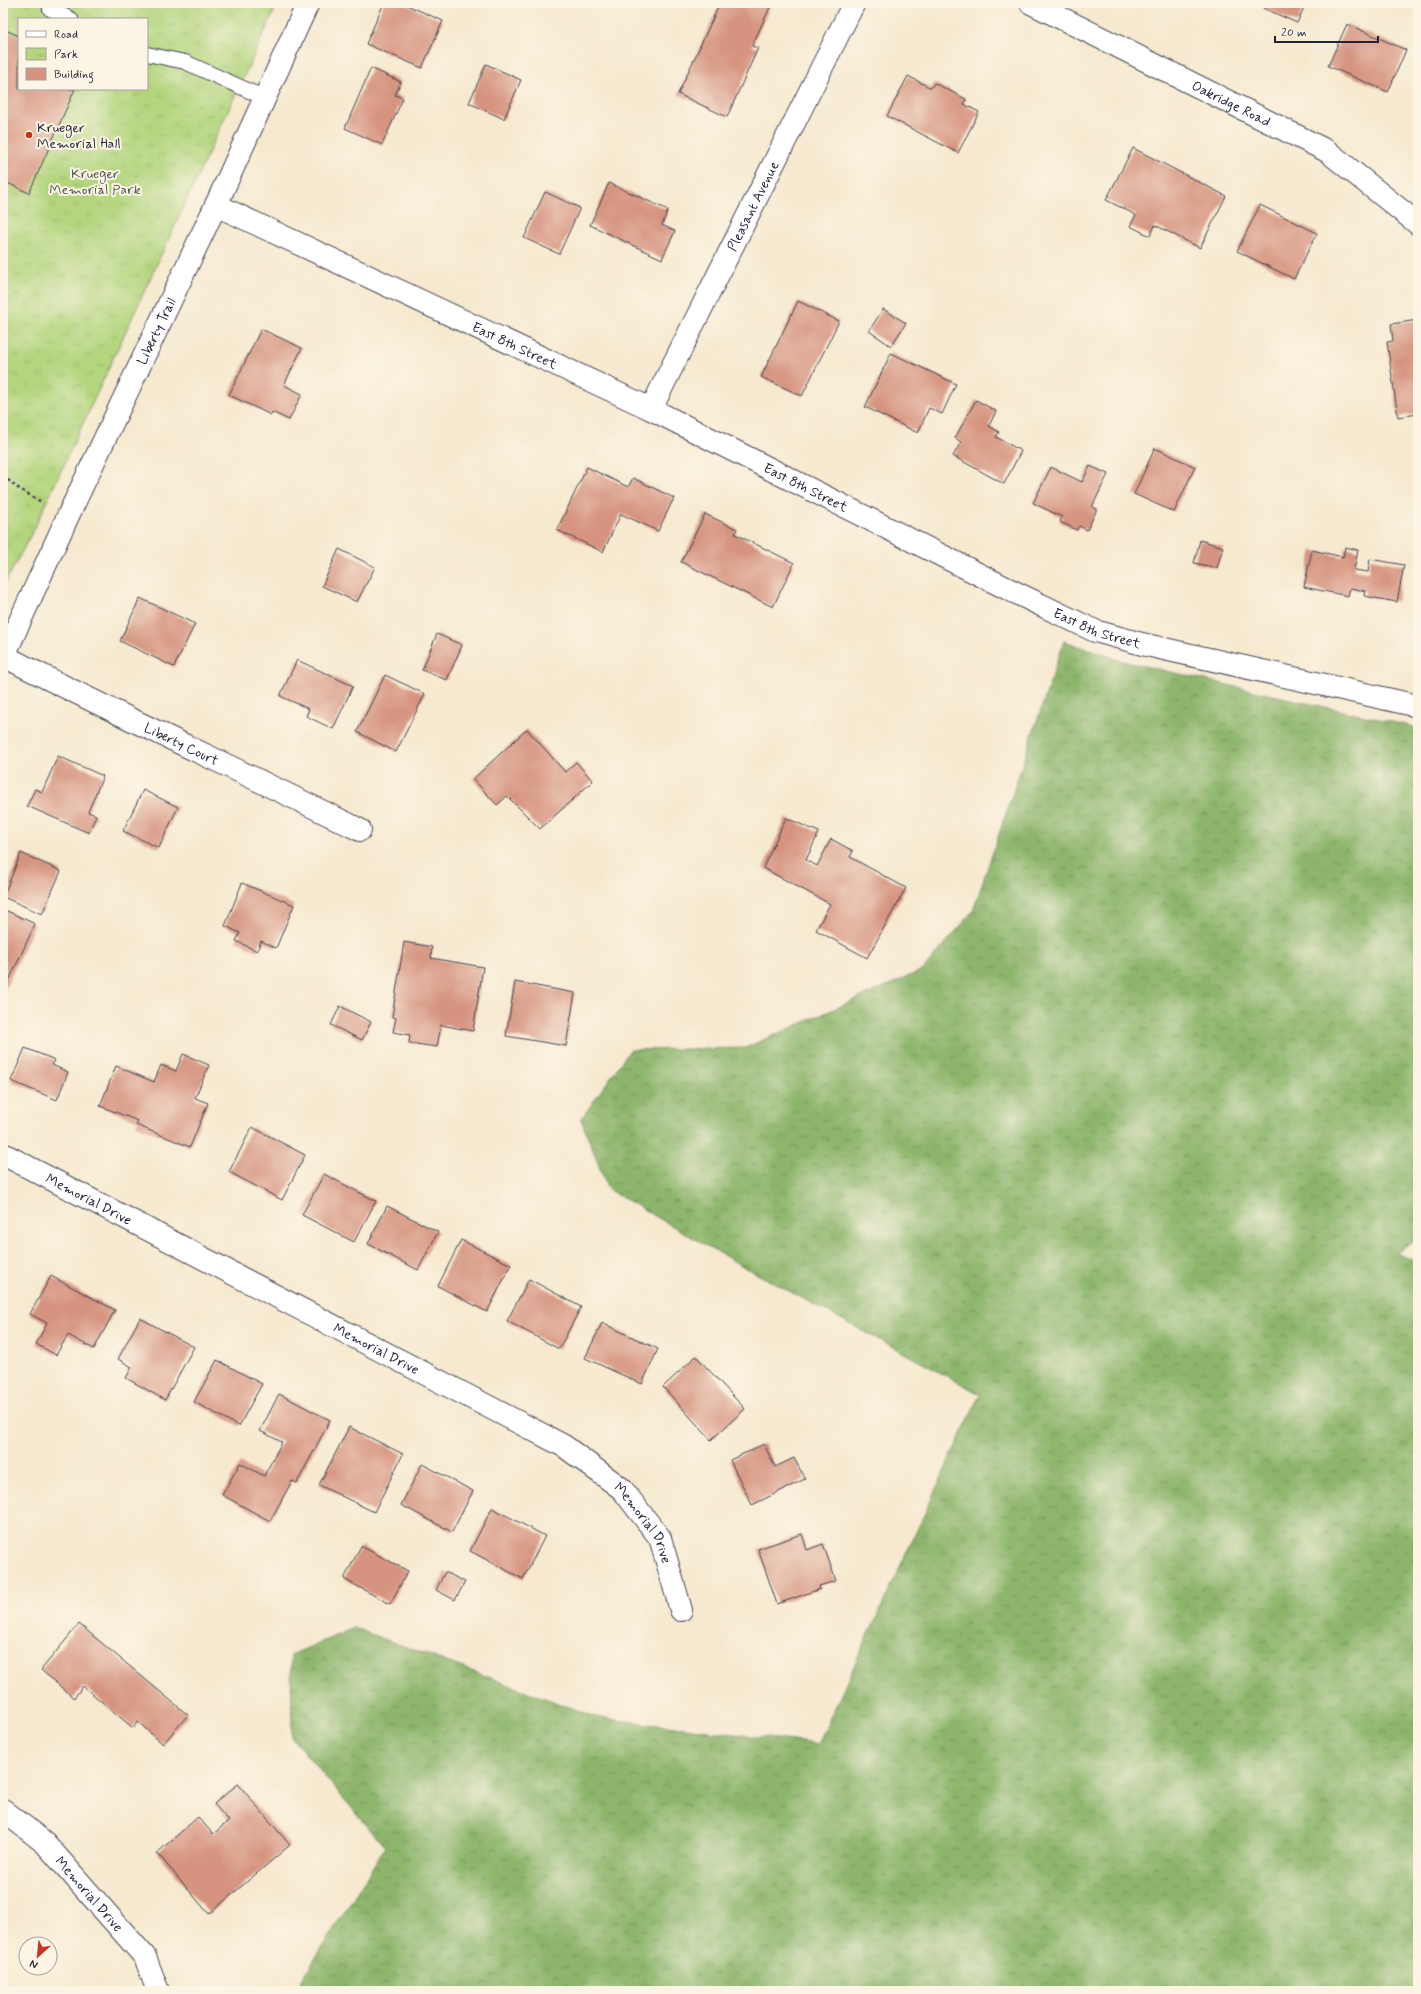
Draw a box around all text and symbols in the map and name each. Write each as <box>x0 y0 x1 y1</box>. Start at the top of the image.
legend <box>18 18 148 90</box>
scale bar <box>1275 18 1378 44</box>
text: 20 m <box>1281 25 1307 41</box>
text: Road <box>54 27 78 43</box>
text: Park <box>54 47 78 63</box>
text: Building <box>54 67 94 84</box>
street label: Oakridge Road <box>1189 77 1273 131</box>
place label: Krueger Memorial Hall <box>37 119 121 153</box>
marker: Krueger Memorial Hall <box>24 130 34 140</box>
street label: Pleasant Avenue <box>723 158 784 254</box>
park label: Krueger Memorial Park <box>49 165 141 199</box>
street label: Liberty Trail <box>133 295 181 368</box>
street label: East 8th Street <box>469 318 561 374</box>
street label: East 8th Street <box>760 459 851 517</box>
street label: East 8th Street <box>1050 604 1143 653</box>
street label: Liberty Court <box>141 719 222 770</box>
street label: Memorial Drive <box>42 1170 135 1230</box>
street label: Memorial Drive <box>330 1319 422 1379</box>
street label: Memorial Drive <box>610 1478 675 1565</box>
street label: Memorial Drive <box>51 1853 127 1936</box>
north arrow <box>18 1936 58 1976</box>
text: N <box>27 1956 40 1972</box>

